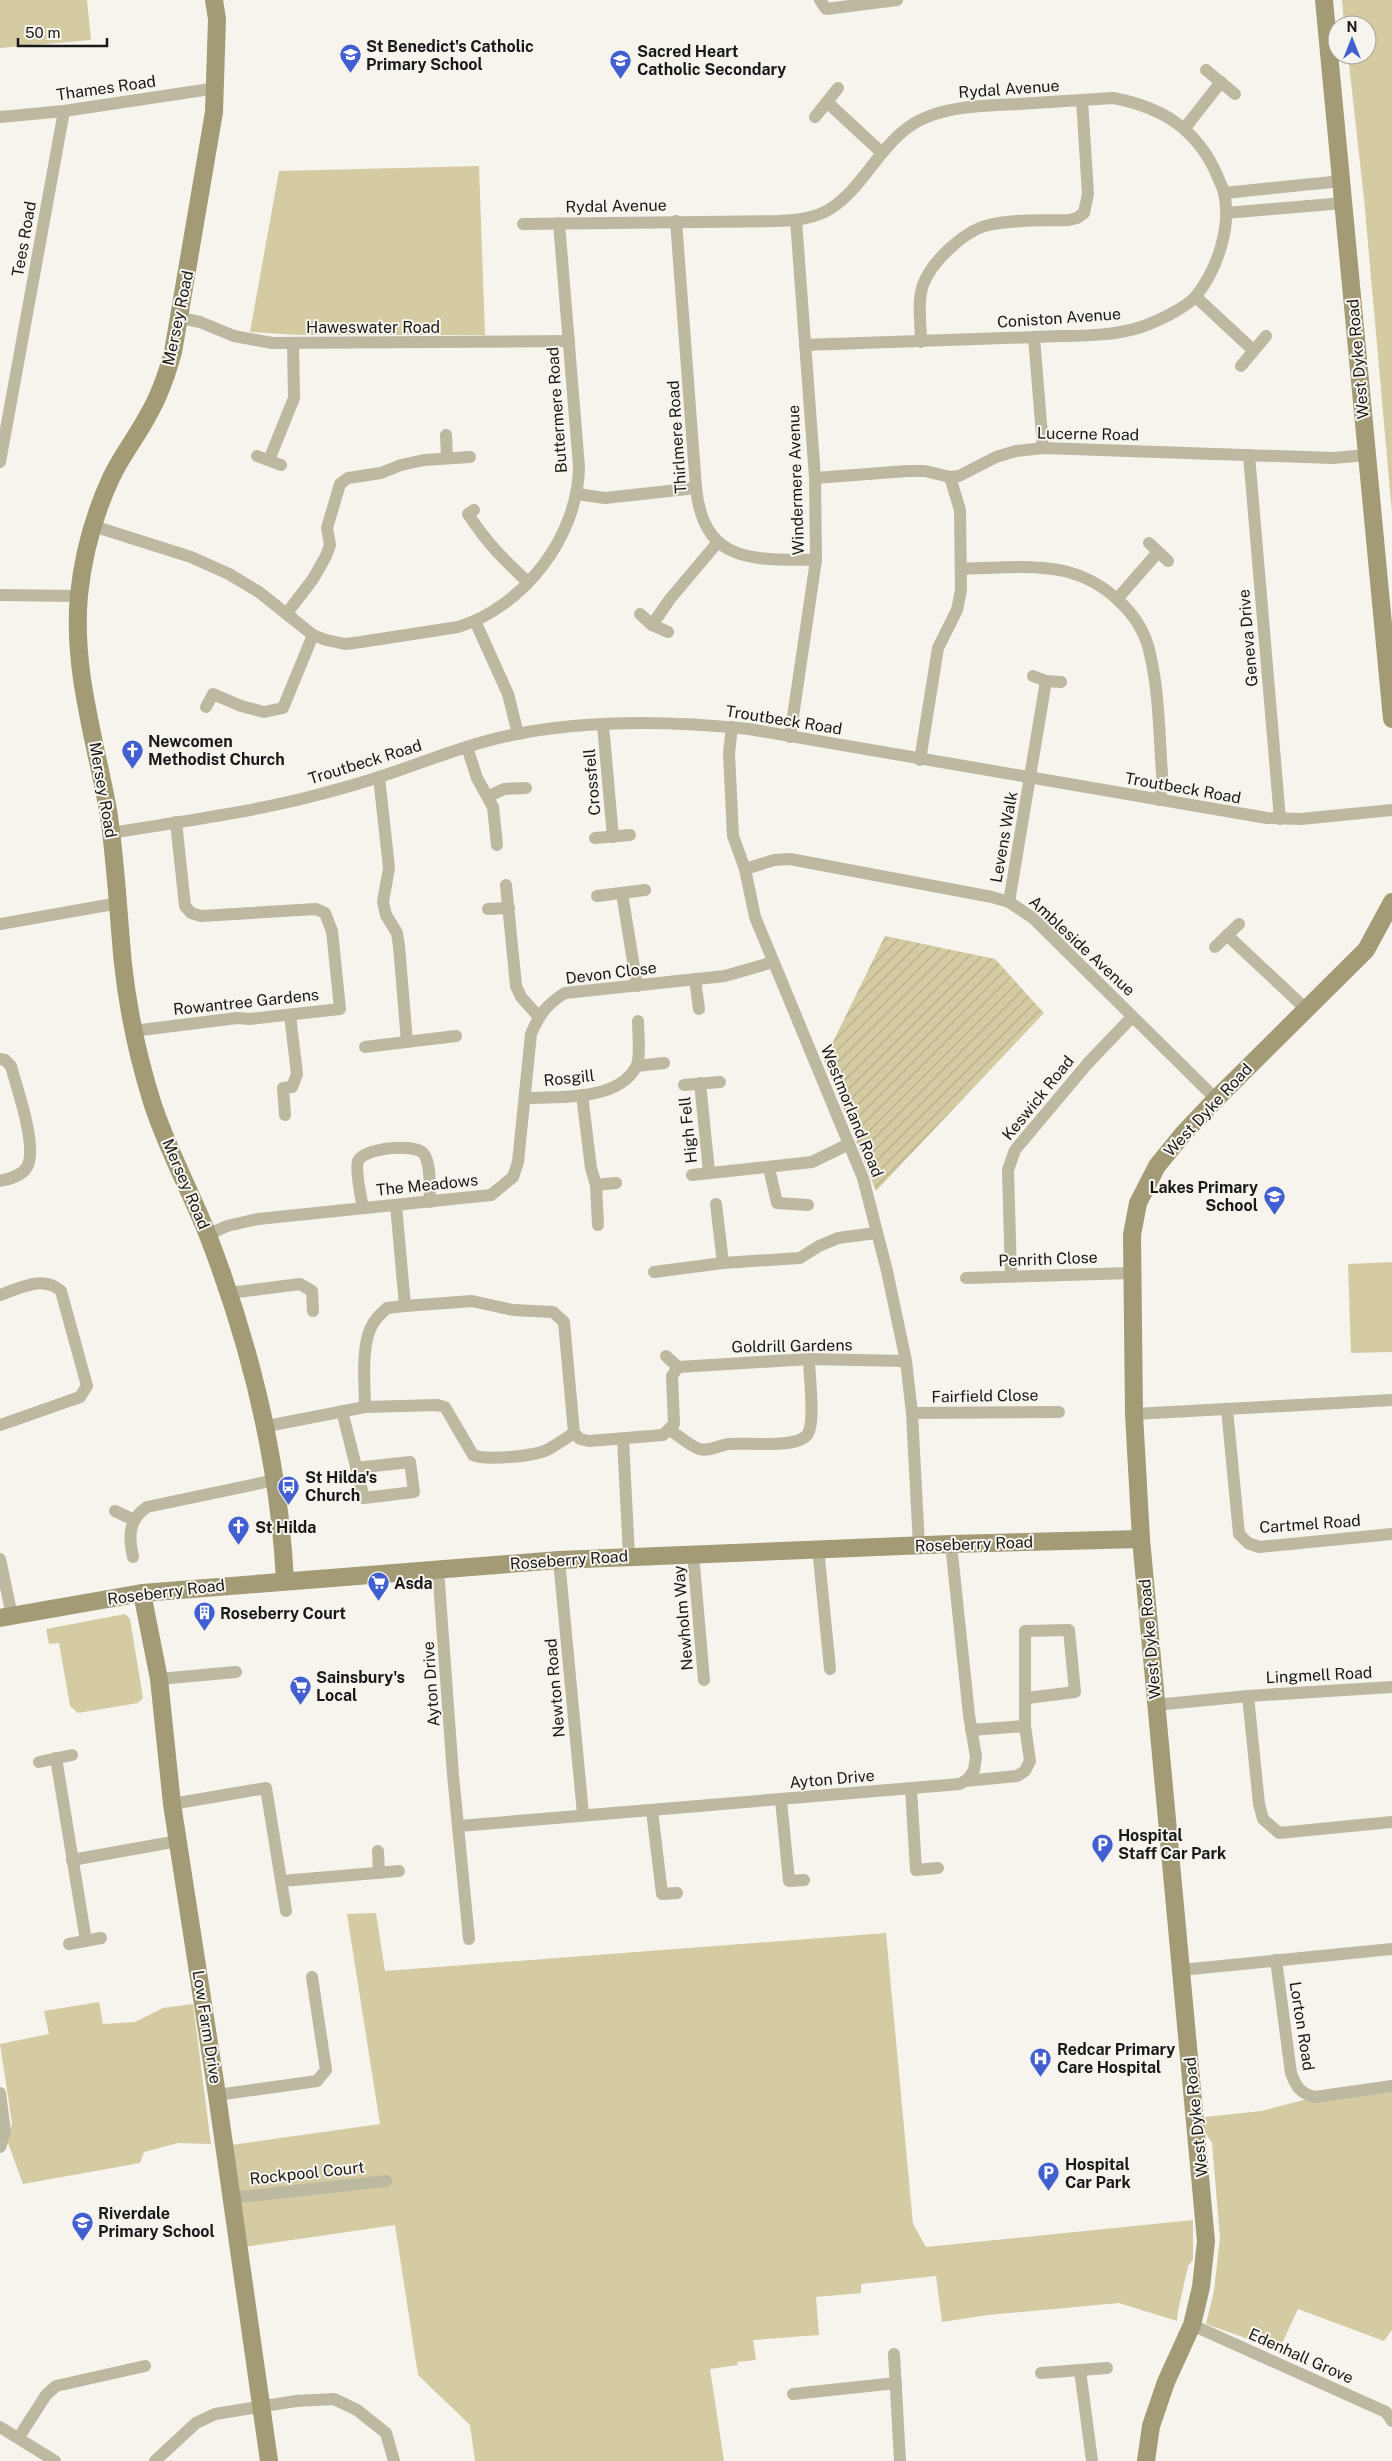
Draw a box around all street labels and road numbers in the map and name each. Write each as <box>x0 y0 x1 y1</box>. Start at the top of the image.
street label: Thames Road <box>55 72 157 104</box>
street label: Rydal Avenue <box>958 76 1060 102</box>
street label: Rydal Avenue <box>565 196 667 216</box>
street label: Tees Road <box>8 200 40 278</box>
street label: Mersey Road <box>159 269 197 367</box>
street label: West Dyke Road <box>1343 298 1373 420</box>
street label: Coniston Avenue <box>996 304 1122 332</box>
street label: Haweswater Road <box>306 318 440 337</box>
street label: Buttermere Road <box>543 346 571 474</box>
street label: Thirlmere Road <box>664 380 690 494</box>
street label: Windermere Avenue <box>784 405 808 555</box>
street label: Lucerne Road <box>1037 424 1139 444</box>
street label: Geneva Drive <box>1234 588 1262 688</box>
street label: Troutbeck Road <box>724 701 844 739</box>
street label: Troutbeck Road <box>306 736 424 788</box>
street label: Mersey Road <box>85 741 121 839</box>
street label: Crossfell <box>580 748 604 816</box>
street label: Troutbeck Road <box>1123 768 1243 808</box>
street label: Levens Walk <box>987 790 1021 884</box>
street label: Ambleside Avenue <box>1025 892 1139 1000</box>
street label: Devon Close <box>564 958 658 988</box>
street label: Rowantree Gardens <box>172 985 320 1019</box>
street label: Westmorland Road <box>817 1042 887 1180</box>
street label: Keswick Road <box>998 1052 1078 1144</box>
street label: West Dyke Road <box>1160 1059 1256 1161</box>
street label: Rosgill <box>543 1066 596 1090</box>
street label: High Fell <box>675 1096 701 1164</box>
street label: Mersey Road <box>158 1136 214 1232</box>
street label: The Meadows <box>375 1170 479 1200</box>
street label: Penrith Close <box>998 1248 1098 1270</box>
street label: Goldrill Gardens <box>731 1335 853 1357</box>
street label: Fairfield Close <box>931 1386 1039 1406</box>
street label: Cartmel Road <box>1259 1511 1361 1537</box>
street label: Roseberry Road <box>915 1532 1033 1556</box>
street label: Roseberry Road <box>509 1546 629 1574</box>
street label: Newholm Way <box>669 1564 697 1671</box>
street label: Roseberry Road <box>106 1575 226 1609</box>
street label: West Dyke Road <box>1135 1578 1165 1700</box>
street label: Newton Road <box>541 1638 569 1738</box>
street label: Ayton Drive <box>419 1641 443 1727</box>
street label: Lingmell Road <box>1265 1663 1373 1687</box>
street label: Ayton Drive <box>789 1766 875 1792</box>
street label: Low Farm Drive <box>189 1969 225 2085</box>
street label: Lorton Road <box>1286 1980 1318 2072</box>
street label: West Dyke Road <box>1180 2056 1212 2178</box>
street label: Rockpool Court <box>249 2158 365 2188</box>
street label: Edenhall Grove <box>1246 2324 1356 2388</box>

